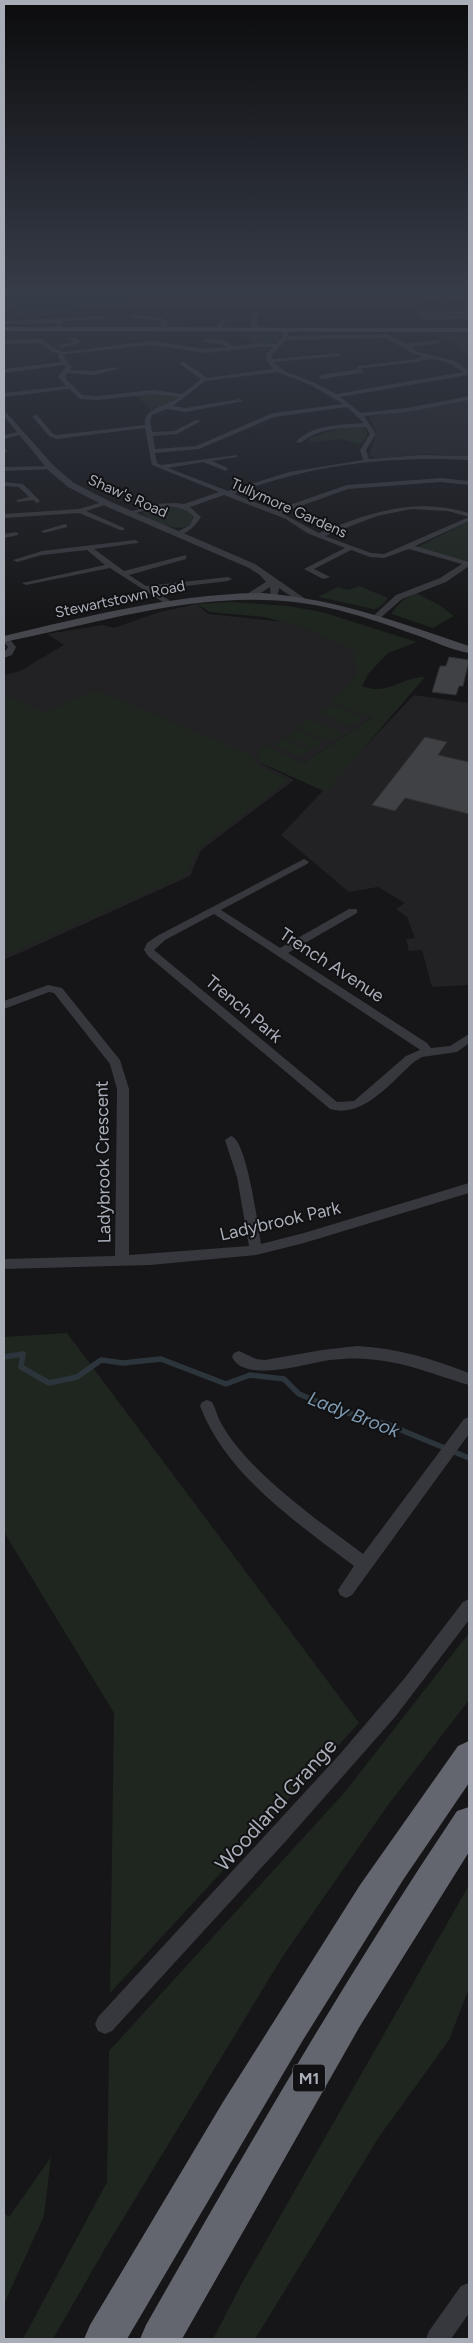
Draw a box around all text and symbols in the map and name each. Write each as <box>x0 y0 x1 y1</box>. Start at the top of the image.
street label: Shaw's Road <box>85 470 171 522</box>
street label: Tullymore Gardens <box>228 474 350 542</box>
street label: Stewartstown Road <box>53 576 187 622</box>
street label: Trench Avenue <box>276 923 389 1007</box>
street label: Trench Park <box>201 971 287 1048</box>
street label: Ladybrook Crescent <box>91 1080 115 1244</box>
street label: Ladybrook Park <box>217 1196 343 1246</box>
water label: Lady Brook <box>305 1386 404 1443</box>
street label: Woodland Grange <box>210 1733 342 1876</box>
road number: M1 <box>293 2064 325 2092</box>

